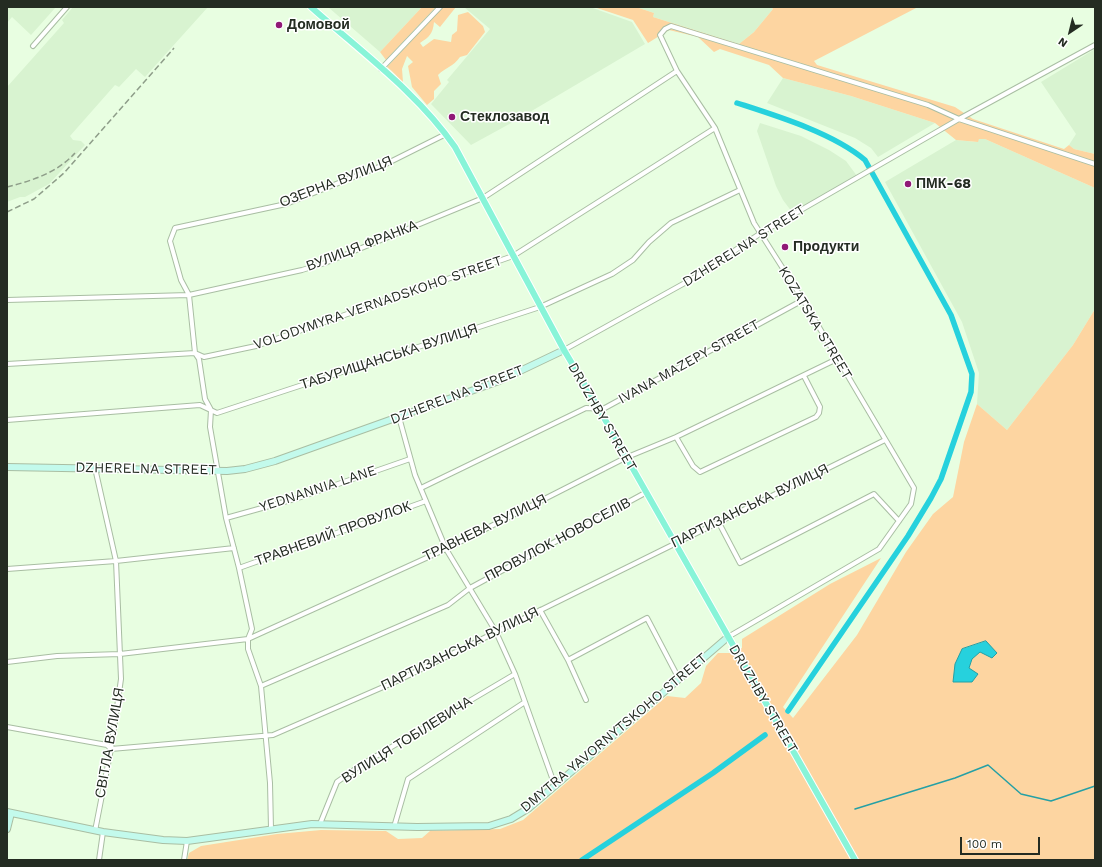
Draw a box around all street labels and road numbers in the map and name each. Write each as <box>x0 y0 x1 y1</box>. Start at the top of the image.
street label: ОЗЕРНА ВУЛИЦЯ <box>277 153 395 211</box>
street label: DZHERELNA STREET <box>680 201 808 291</box>
street label: ВУЛИЦЯ ФРАНКА <box>304 217 420 275</box>
street label: VOLODYMYRA VERNADSKOHO STREET <box>252 252 504 354</box>
street label: KOZATSKA STREET <box>775 264 855 382</box>
street label: IVANA MAZEPY STREET <box>616 316 762 408</box>
street label: ТАБУРИЩАНСЬКА ВУЛИЦЯ <box>298 320 480 394</box>
street label: DRUZHBY STREET <box>564 360 640 474</box>
street label: DZHERELNA STREET <box>388 362 526 428</box>
street label: DZHERELNA STREET <box>75 459 217 479</box>
street label: ПАРТИЗАНСЬКА ВУЛИЦЯ <box>668 460 832 552</box>
street label: YEDNANNIA LANE <box>257 462 379 516</box>
street label: ТРАВНЕВА ВУЛИЦЯ <box>421 491 549 565</box>
street label: ПРОВУЛОК НОВОСЕЛІВ <box>482 494 634 586</box>
street label: ТРАВНЕВИЙ ПРОВУЛОК <box>253 498 413 570</box>
street label: ПАРТИЗАНСЬКА ВУЛИЦЯ <box>378 603 542 695</box>
street label: DRUZHBY STREET <box>725 642 801 756</box>
street label: DMYTRA YAVORNYTSKOHO STREET <box>517 650 711 816</box>
street label: СВІТЛА ВУЛИЦЯ <box>92 686 128 800</box>
street label: ВУЛИЦЯ ТОБІЛЕВИЧА <box>339 693 475 787</box>

